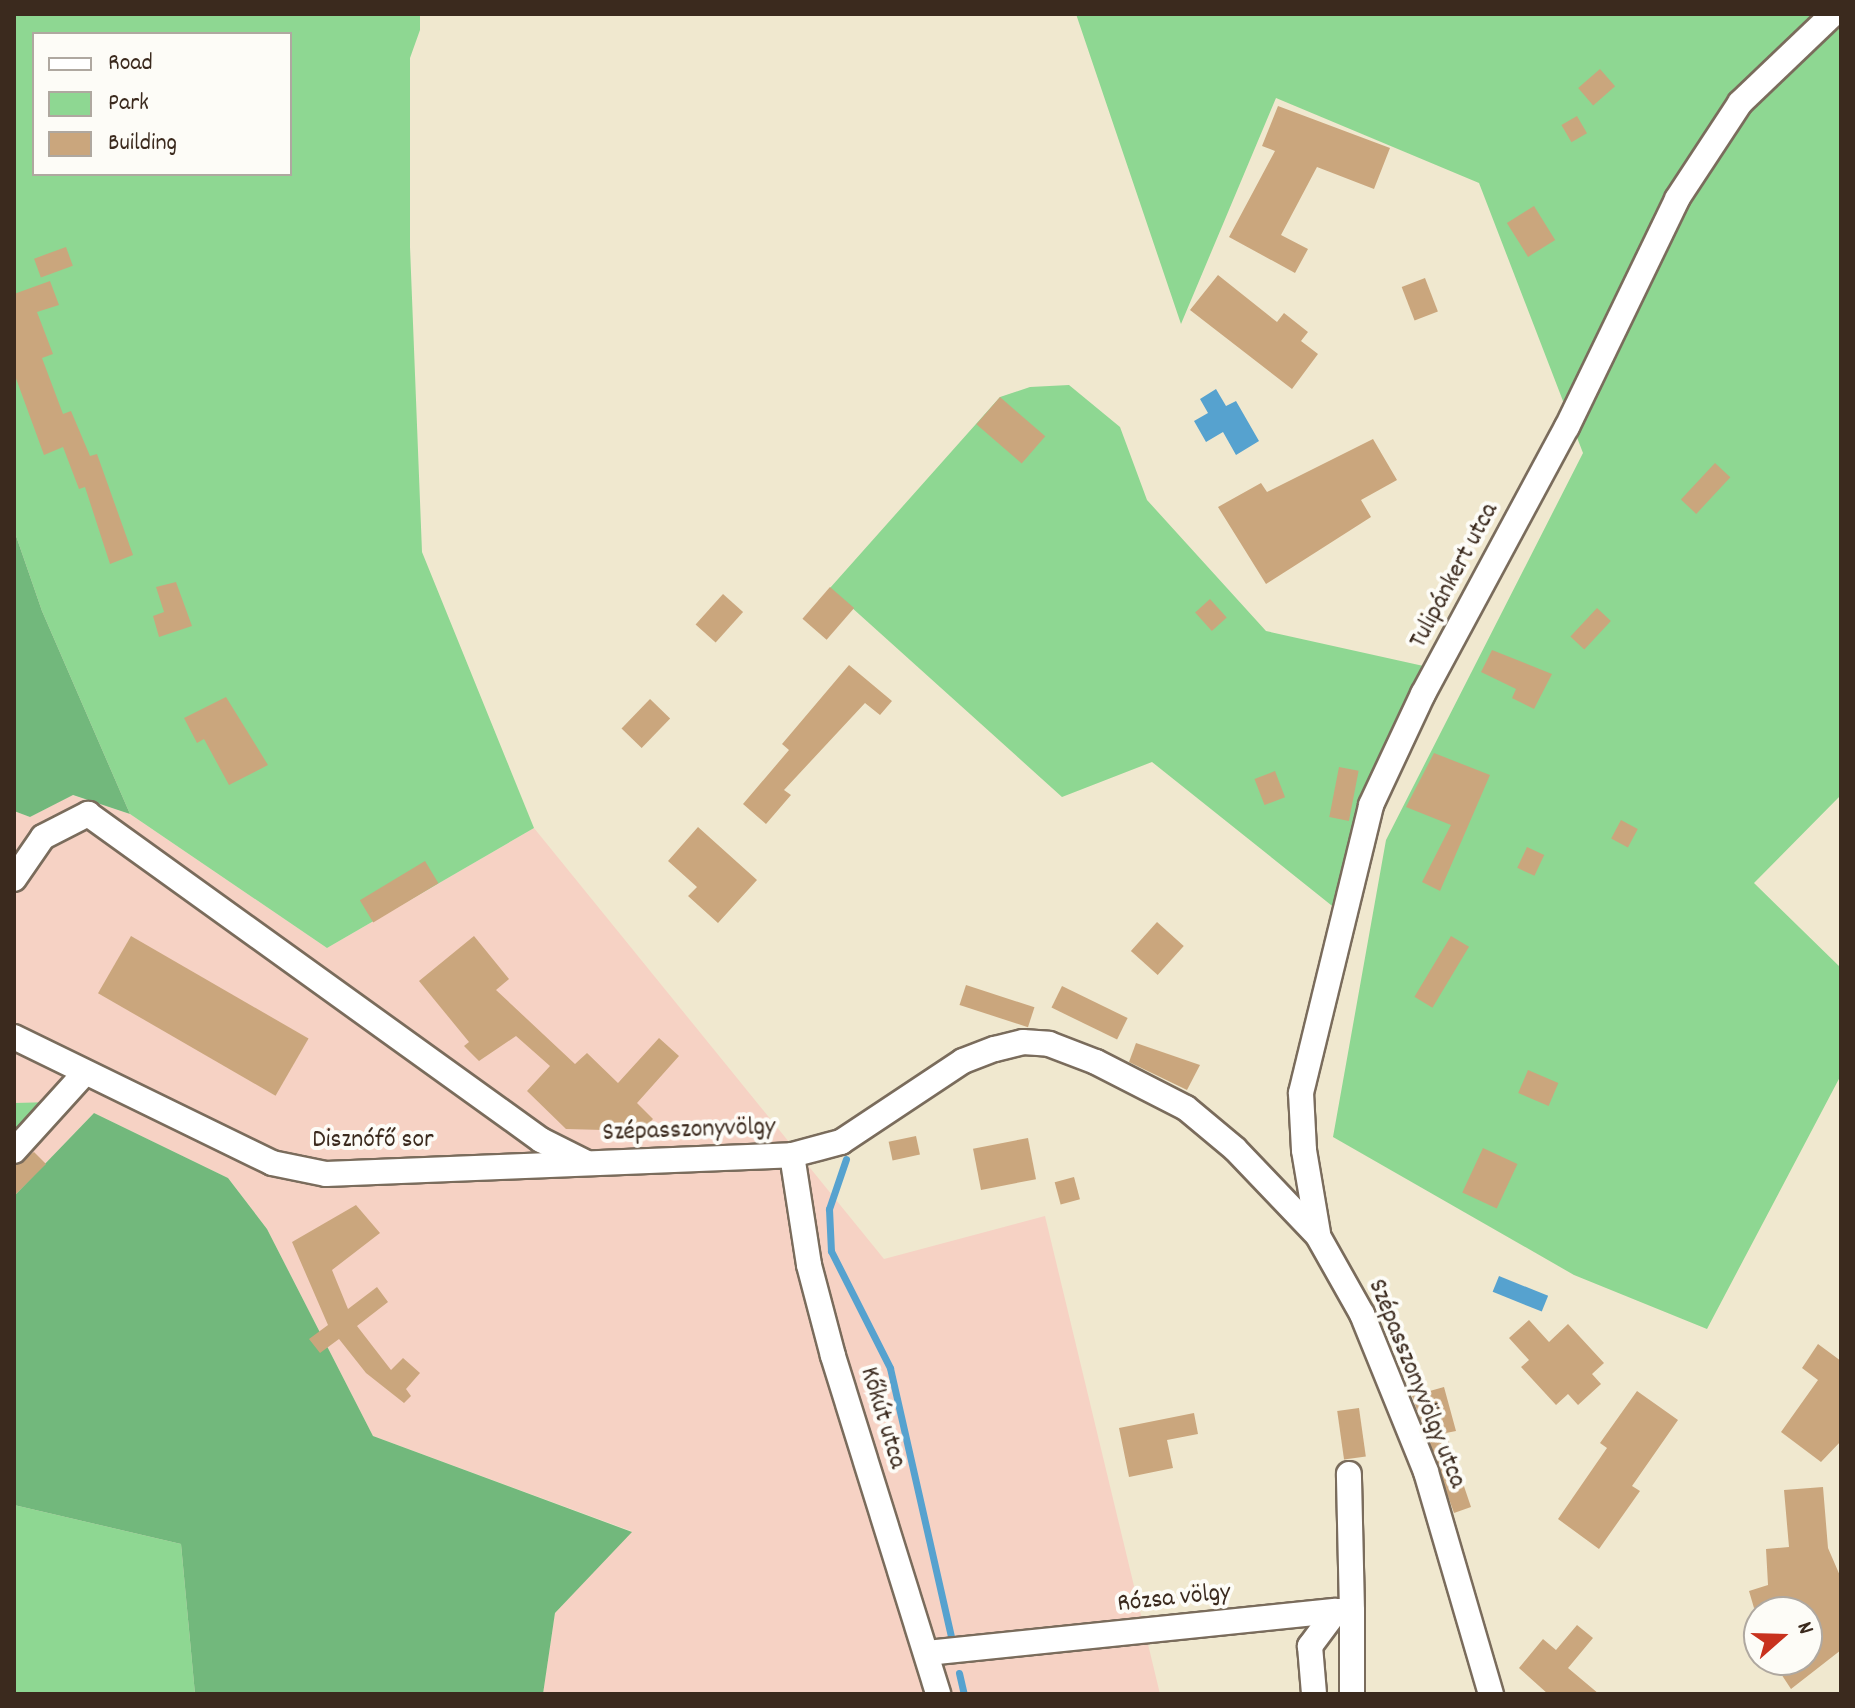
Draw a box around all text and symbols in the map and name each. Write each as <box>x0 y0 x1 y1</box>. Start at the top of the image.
legend <box>32 32 292 176</box>
text: Road <box>108 47 153 81</box>
text: Park <box>108 87 149 121</box>
text: Building <box>108 127 177 161</box>
street label: Tulipánkert utca <box>1404 498 1506 654</box>
street label: Szépasszonyvölgy <box>602 1112 776 1150</box>
street label: Disznófő sor <box>312 1125 434 1157</box>
street label: Szépasszonyvölgy utca <box>1360 1275 1472 1493</box>
street label: Kőkút utca <box>852 1363 912 1473</box>
street label: Rózsa völgy <box>1116 1578 1232 1620</box>
north arrow <box>1743 1596 1823 1676</box>
text: N <box>1788 1618 1821 1639</box>

